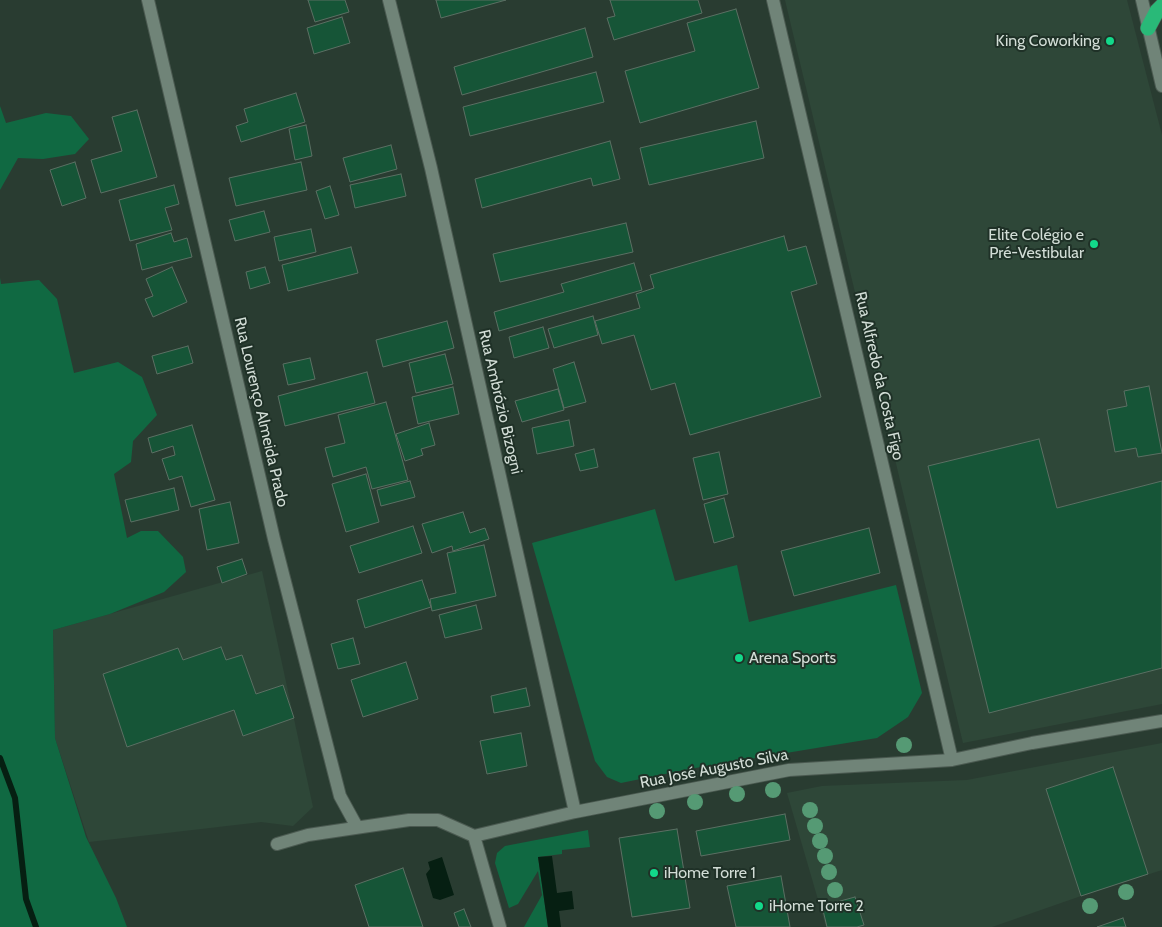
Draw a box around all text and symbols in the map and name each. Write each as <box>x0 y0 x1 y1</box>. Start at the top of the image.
place label: King Coworking <box>995 31 1100 51</box>
marker: King Coworking <box>1104 35 1116 47</box>
place label: Elite Colégio e Pré-Vestibular <box>988 225 1084 263</box>
marker: Elite Colégio e Pré-Vestibular <box>1088 238 1100 250</box>
street label: Rua Alfredo da Costa Figo <box>850 290 908 462</box>
street label: Rua Lourenço Almeida Prado <box>230 315 292 509</box>
street label: Rua Ambrózio Bizogni <box>474 328 526 476</box>
place label: Arena Sports <box>749 648 836 668</box>
marker: Arena Sports <box>733 652 745 664</box>
street label: Rua José Augusto Silva <box>638 745 790 793</box>
place label: iHome Torre 1 <box>664 863 756 883</box>
marker: iHome Torre 1 <box>648 867 660 879</box>
place label: iHome Torre 2 <box>769 896 864 916</box>
marker: iHome Torre 2 <box>753 900 765 912</box>

